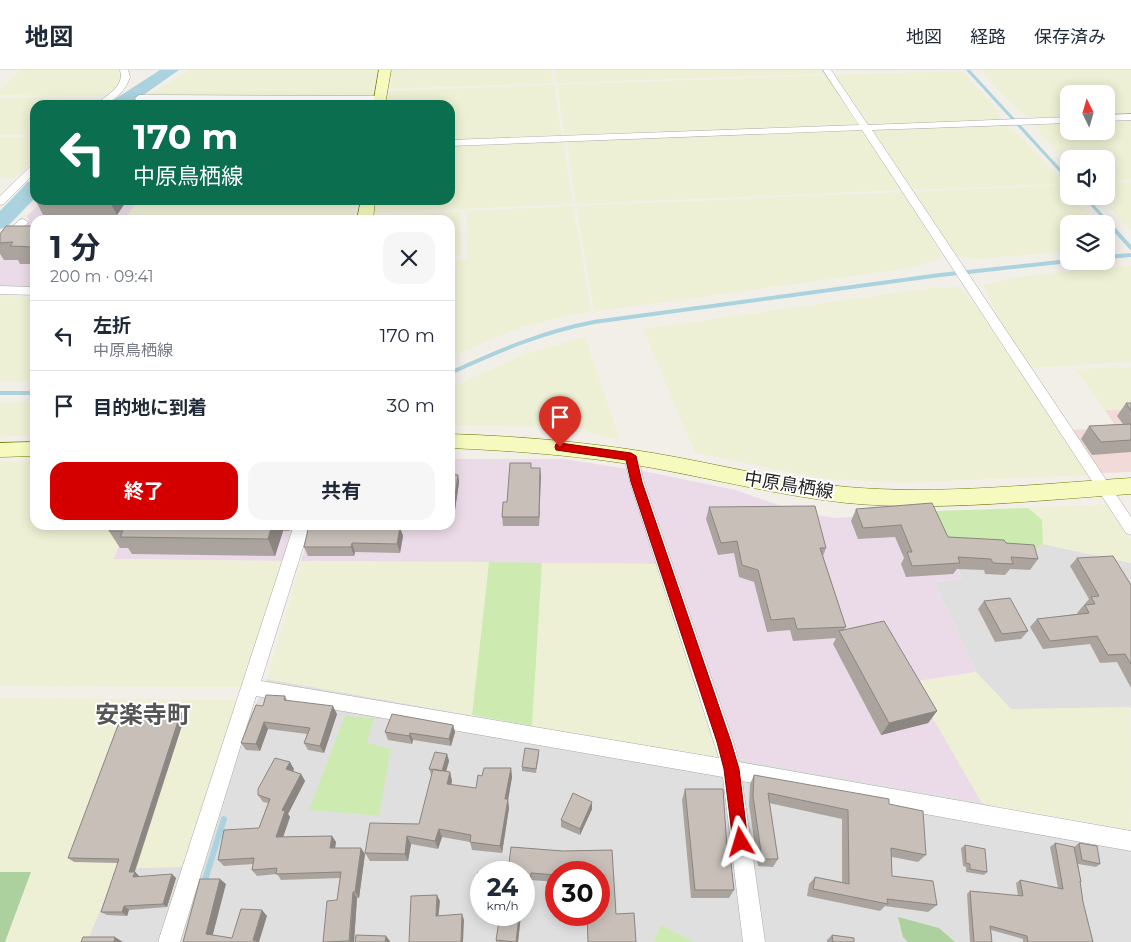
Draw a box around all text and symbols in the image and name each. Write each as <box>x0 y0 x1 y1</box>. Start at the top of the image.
text: 地図 <box>25 22 73 51</box>
text: 地図 <box>906 26 942 48</box>
text: 経路 <box>970 26 1006 48</box>
text: 保存済み <box>1034 26 1106 48</box>
north arrow <box>1060 85 1115 140</box>
map controls <box>1060 85 1115 270</box>
text: 170 m <box>133 115 238 158</box>
icon: left <box>50 120 115 185</box>
button: sound <box>1060 150 1115 205</box>
text: 中原鳥栖線 <box>133 163 243 190</box>
button: layers <box>1060 215 1115 270</box>
text: 1 分 <box>50 229 100 266</box>
button: close <box>383 232 435 284</box>
text: 200 m · 09:41 <box>50 267 154 286</box>
text: 左折 <box>93 314 131 337</box>
icon: left <box>50 322 78 350</box>
text: 170 m <box>380 324 435 347</box>
text: 中原鳥栖線 <box>93 341 173 360</box>
icon: arrive <box>50 392 78 420</box>
text: 30 m <box>387 394 435 417</box>
text: 目的地に到着 <box>93 396 207 419</box>
pin <box>539 396 581 447</box>
icon: arrive <box>546 403 574 431</box>
button: 終了 <box>50 462 238 520</box>
button: 共有 <box>248 462 435 520</box>
street label: 中原鳥栖線 <box>743 467 835 503</box>
district label: 安楽寺町 <box>95 700 191 729</box>
position arrow <box>714 815 766 867</box>
speed limit sign: 30 <box>545 861 610 926</box>
text: 24 <box>487 872 518 902</box>
text: km/h <box>486 898 519 913</box>

